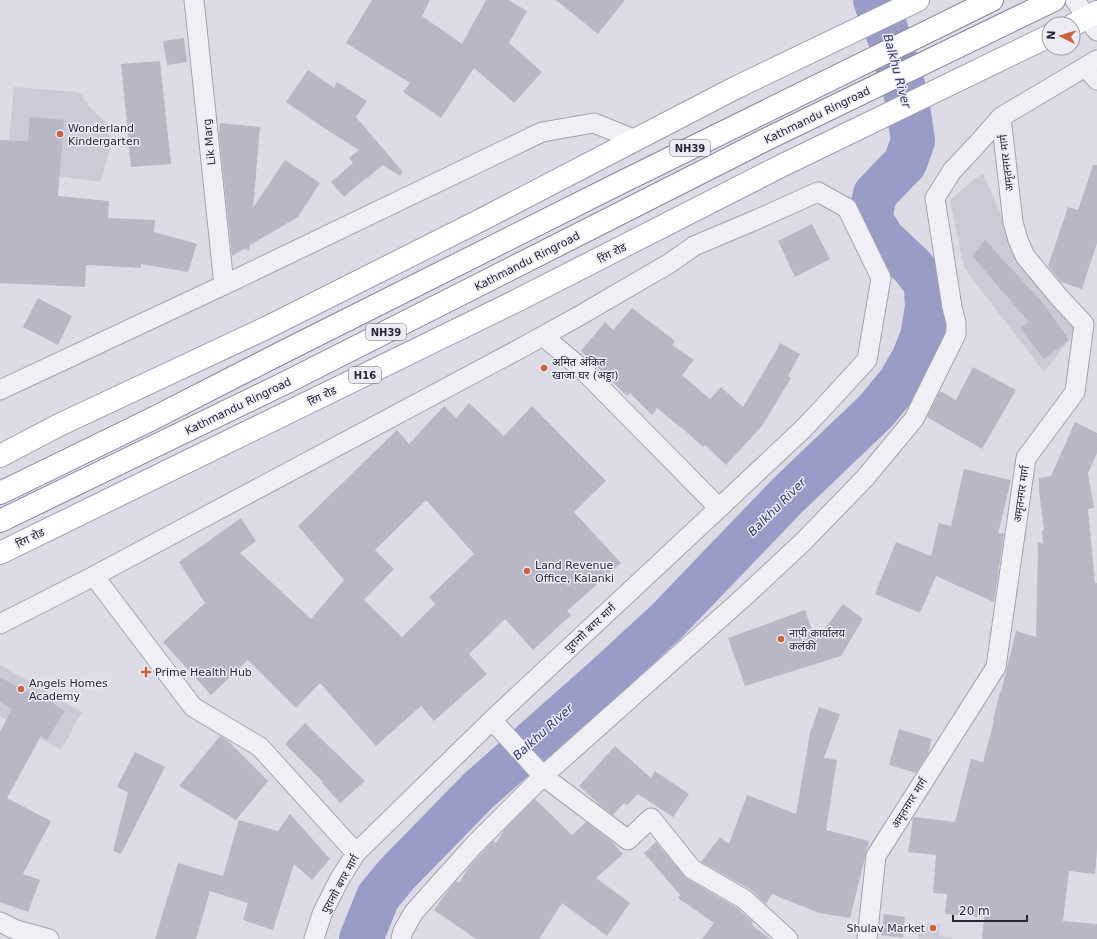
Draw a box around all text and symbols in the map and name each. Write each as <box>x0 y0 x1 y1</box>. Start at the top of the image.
north arrow <box>1041 16 1081 56</box>
text: N <box>1045 30 1058 40</box>
water label: Balkhu River <box>880 32 914 111</box>
street label: Kathmandu Ringroad <box>762 84 872 147</box>
street label: Lik Marg <box>201 118 218 166</box>
place label: Wonderland Kindergarten <box>68 122 140 148</box>
marker: Wonderland Kindergarten <box>55 129 65 139</box>
street label: अमृतनगर मार्ग <box>996 133 1016 192</box>
road number: NH39 <box>670 140 710 156</box>
street label: Kathmandu Ringroad <box>472 229 582 294</box>
street label: रिंग रोड <box>596 241 629 266</box>
road number: NH39 <box>366 324 406 340</box>
place label: अमित अंकित खाजा घर (अड्डा) <box>552 356 619 382</box>
marker: अमित अंकित खाजा घर (अड्डा) <box>539 363 549 373</box>
road number: H16 <box>349 367 381 383</box>
street label: Kathmandu Ringroad <box>183 375 293 438</box>
street label: रिंग रोड <box>306 384 339 409</box>
street label: अमृतनगर मार्ग <box>1011 464 1032 523</box>
water label: Balkhu River <box>745 474 810 539</box>
street label: रिंग रोड <box>14 526 47 551</box>
place label: Land Revenue Office, Kalanki <box>535 559 614 585</box>
marker: Land Revenue Office, Kalanki <box>522 566 532 576</box>
street label: पुरानाो बगर मार्ग <box>562 601 619 655</box>
place label: नापी कार्यालय कलंकी <box>789 627 846 653</box>
marker: नापी कार्यालय कलंकी <box>776 634 786 644</box>
marker: Prime Health Hub <box>140 666 152 678</box>
place label: Prime Health Hub <box>155 666 252 679</box>
place label: Angels Homes Academy <box>29 677 108 703</box>
marker: Angels Homes Academy <box>16 684 26 694</box>
water label: Balkhu River <box>510 701 577 763</box>
street label: अमृतनगर मार्ग <box>889 775 931 831</box>
street label: पुरानाो बगर मार्ग <box>319 852 362 916</box>
scale bar <box>953 897 1027 923</box>
text: 20 m <box>959 904 990 918</box>
place label: Shulav Market <box>846 922 926 935</box>
marker: Shulav Market <box>928 923 938 933</box>

